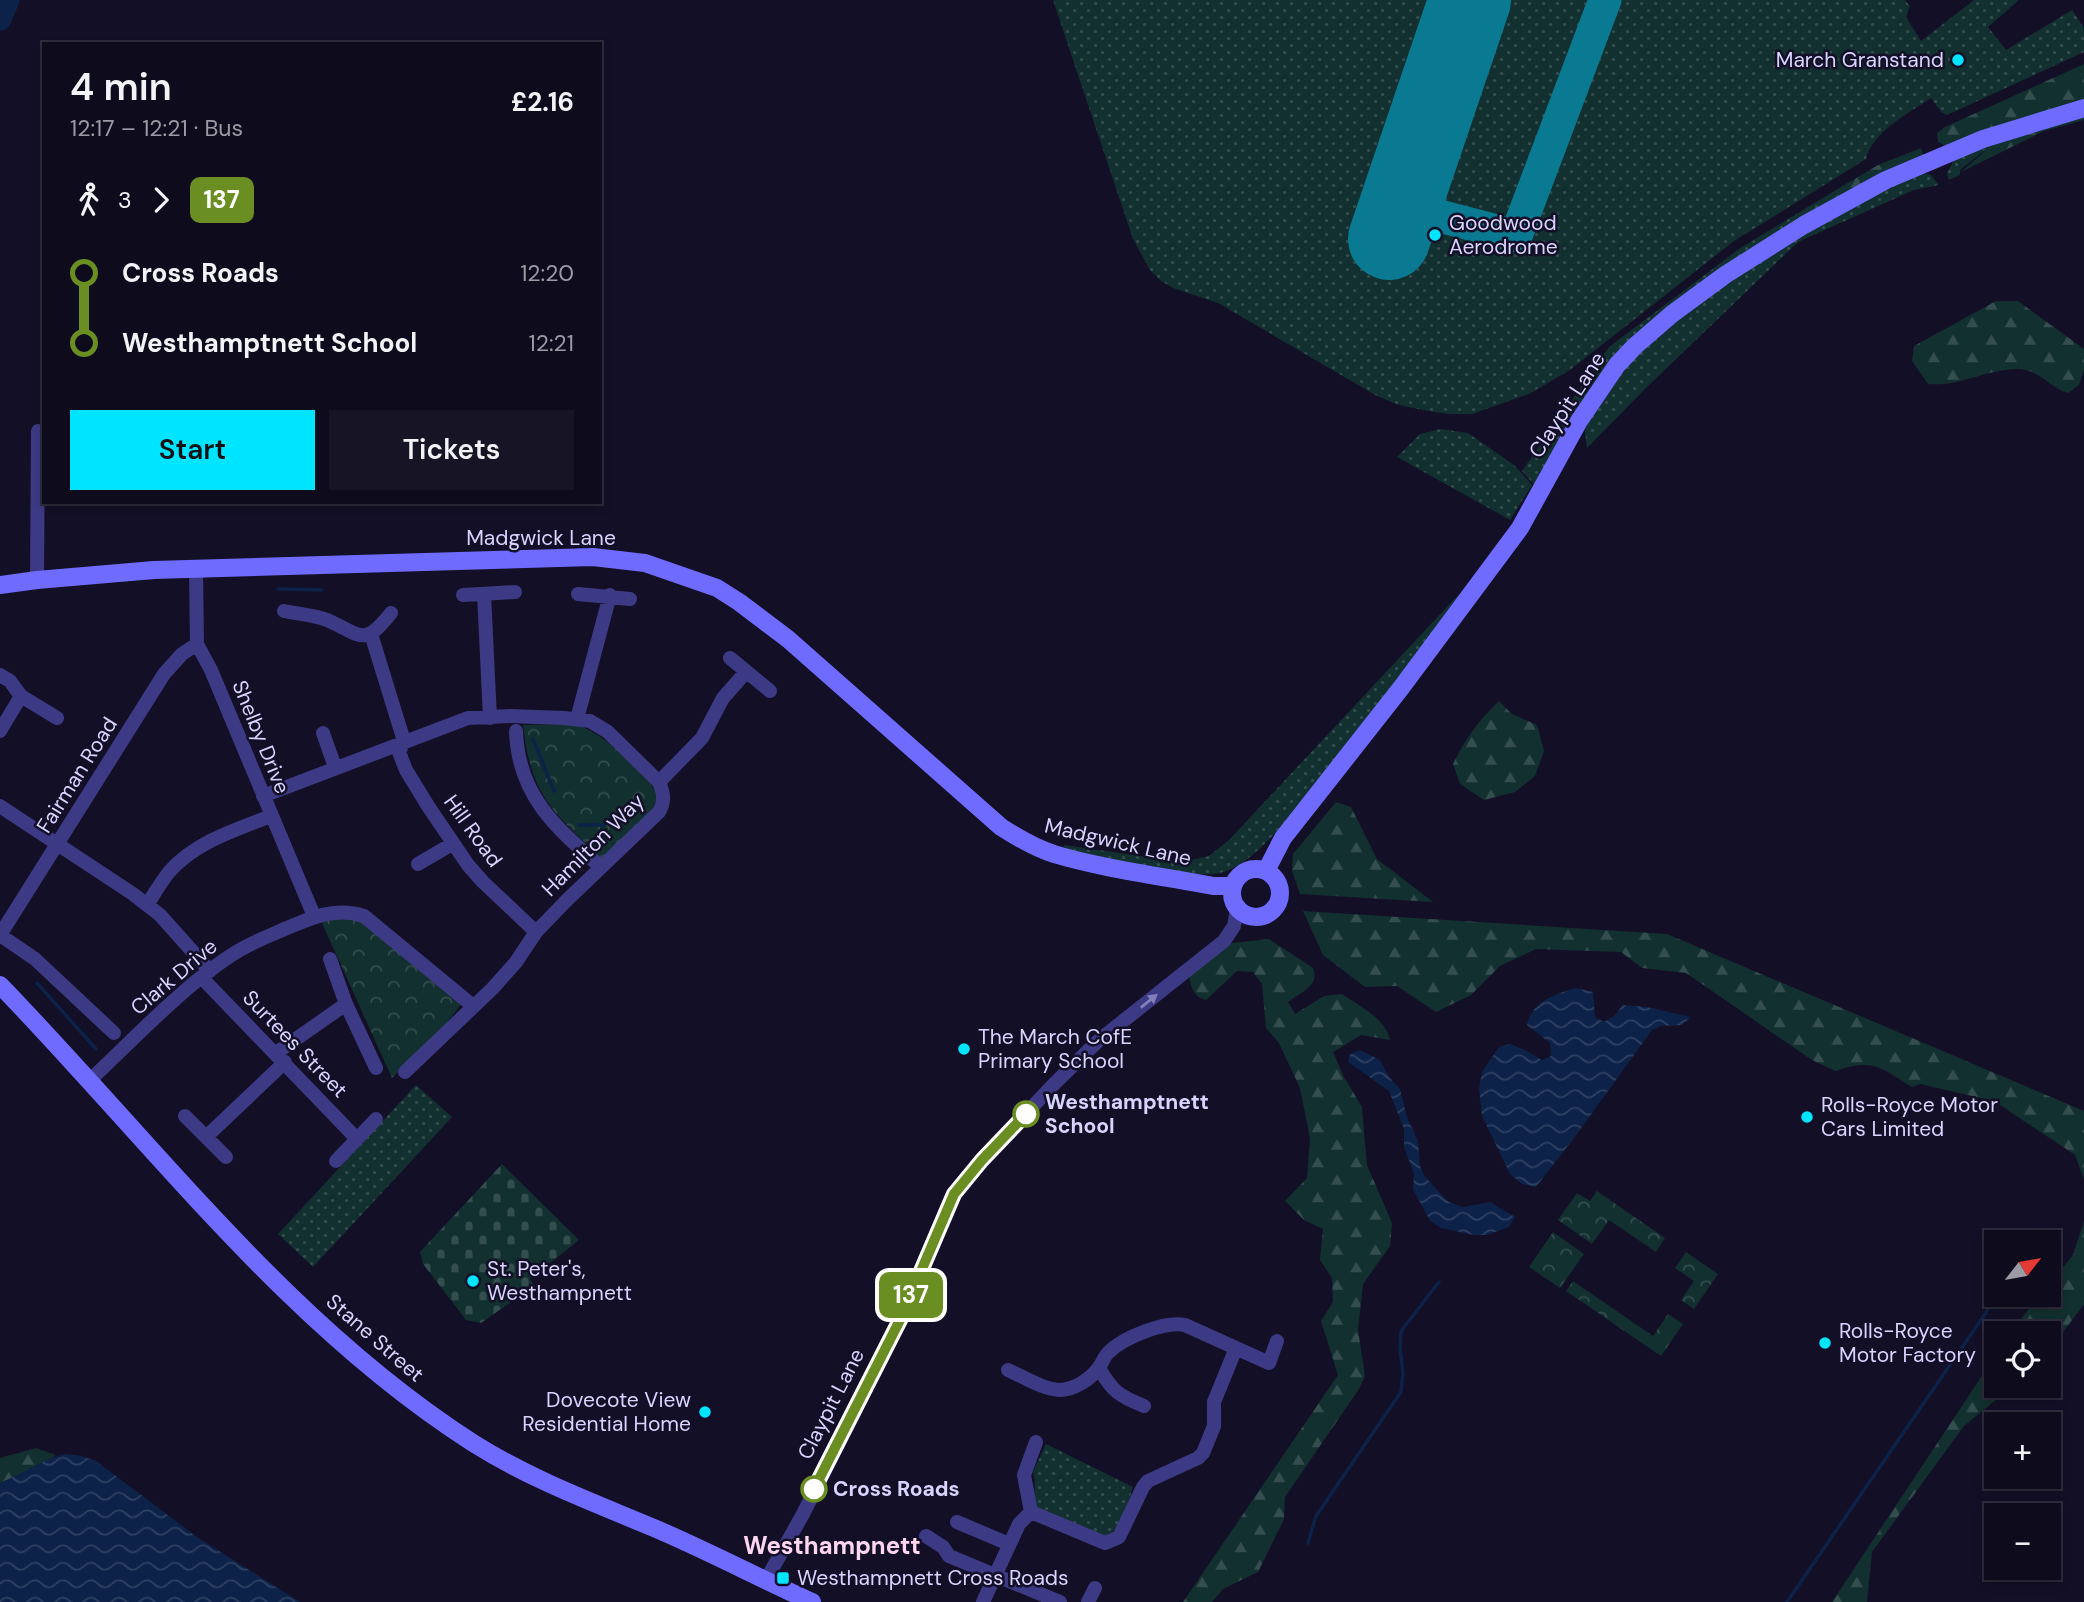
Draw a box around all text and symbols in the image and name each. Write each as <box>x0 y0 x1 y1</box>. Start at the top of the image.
place label: March Granstand <box>1776 46 1944 74</box>
marker: March Granstand <box>1950 52 1966 68</box>
text: 4 min <box>70 62 172 112</box>
text: £2.16 <box>511 85 574 119</box>
text: 12:17 – 12:21 · Bus <box>70 113 243 143</box>
icon: walk <box>70 181 108 219</box>
icon: forward <box>142 181 180 219</box>
text: 137 <box>204 184 240 215</box>
text: 3 <box>118 185 132 215</box>
place label: Goodwood Aerodrome <box>1449 209 1558 261</box>
marker: Goodwood Aerodrome <box>1427 227 1443 243</box>
text: Cross Roads <box>122 256 279 290</box>
text: 12:20 <box>520 258 574 288</box>
text: Westhamptnett School <box>122 326 417 360</box>
text: 12:21 <box>529 328 574 358</box>
street label: Claypit Lane <box>1522 347 1612 463</box>
button: Start <box>70 410 315 490</box>
button: Tickets <box>329 410 574 490</box>
street label: Madgwick Lane <box>466 524 616 552</box>
street label: Shelby Drive <box>226 676 297 798</box>
street label: Fairman Road <box>30 712 124 838</box>
street label: Hamilton Way <box>536 787 651 902</box>
street label: Hill Road <box>437 789 509 873</box>
street label: Madgwick Lane <box>1042 812 1194 872</box>
street label: Clark Drive <box>125 933 223 1021</box>
street label: Surtees Street <box>237 984 353 1104</box>
one-way arrow <box>1139 993 1157 1008</box>
place label: The March CofE Primary School <box>978 1023 1132 1075</box>
marker: The March CofE Primary School <box>956 1041 972 1057</box>
place label: Westhamptnett School <box>1045 1088 1209 1140</box>
place label: Rolls-Royce Motor Cars Limited <box>1821 1091 1998 1143</box>
marker: Westhamptnett School <box>1013 1101 1039 1127</box>
marker: Rolls-Royce Motor Cars Limited <box>1799 1109 1815 1125</box>
north arrow <box>1984 1230 2062 1307</box>
map controls <box>1984 1230 2061 1580</box>
place label: St. Peter's, Westhampnett <box>487 1255 632 1307</box>
line badge: 137 <box>871 1272 951 1318</box>
marker: St. Peter's, Westhampnett <box>465 1273 481 1289</box>
text: 137 <box>893 1279 929 1310</box>
street label: Stane Street <box>320 1288 430 1388</box>
place label: Rolls-Royce Motor Factory <box>1839 1317 1976 1369</box>
button: locate <box>1984 1321 2061 1398</box>
marker: Rolls-Royce Motor Factory <box>1817 1335 1833 1351</box>
street label: Claypit Lane <box>791 1344 871 1464</box>
place label: Dovecote View Residential Home <box>522 1386 691 1438</box>
marker: Dovecote View Residential Home <box>697 1404 713 1420</box>
button: + <box>1984 1412 2061 1489</box>
place label: Cross Roads <box>833 1475 960 1503</box>
marker: Cross Roads <box>801 1476 827 1502</box>
button: − <box>1984 1503 2061 1580</box>
district label: Westhampnett <box>743 1530 921 1561</box>
place label: Westhampnett Cross Roads <box>797 1564 1069 1592</box>
marker: Westhampnett Cross Roads <box>775 1570 791 1586</box>

